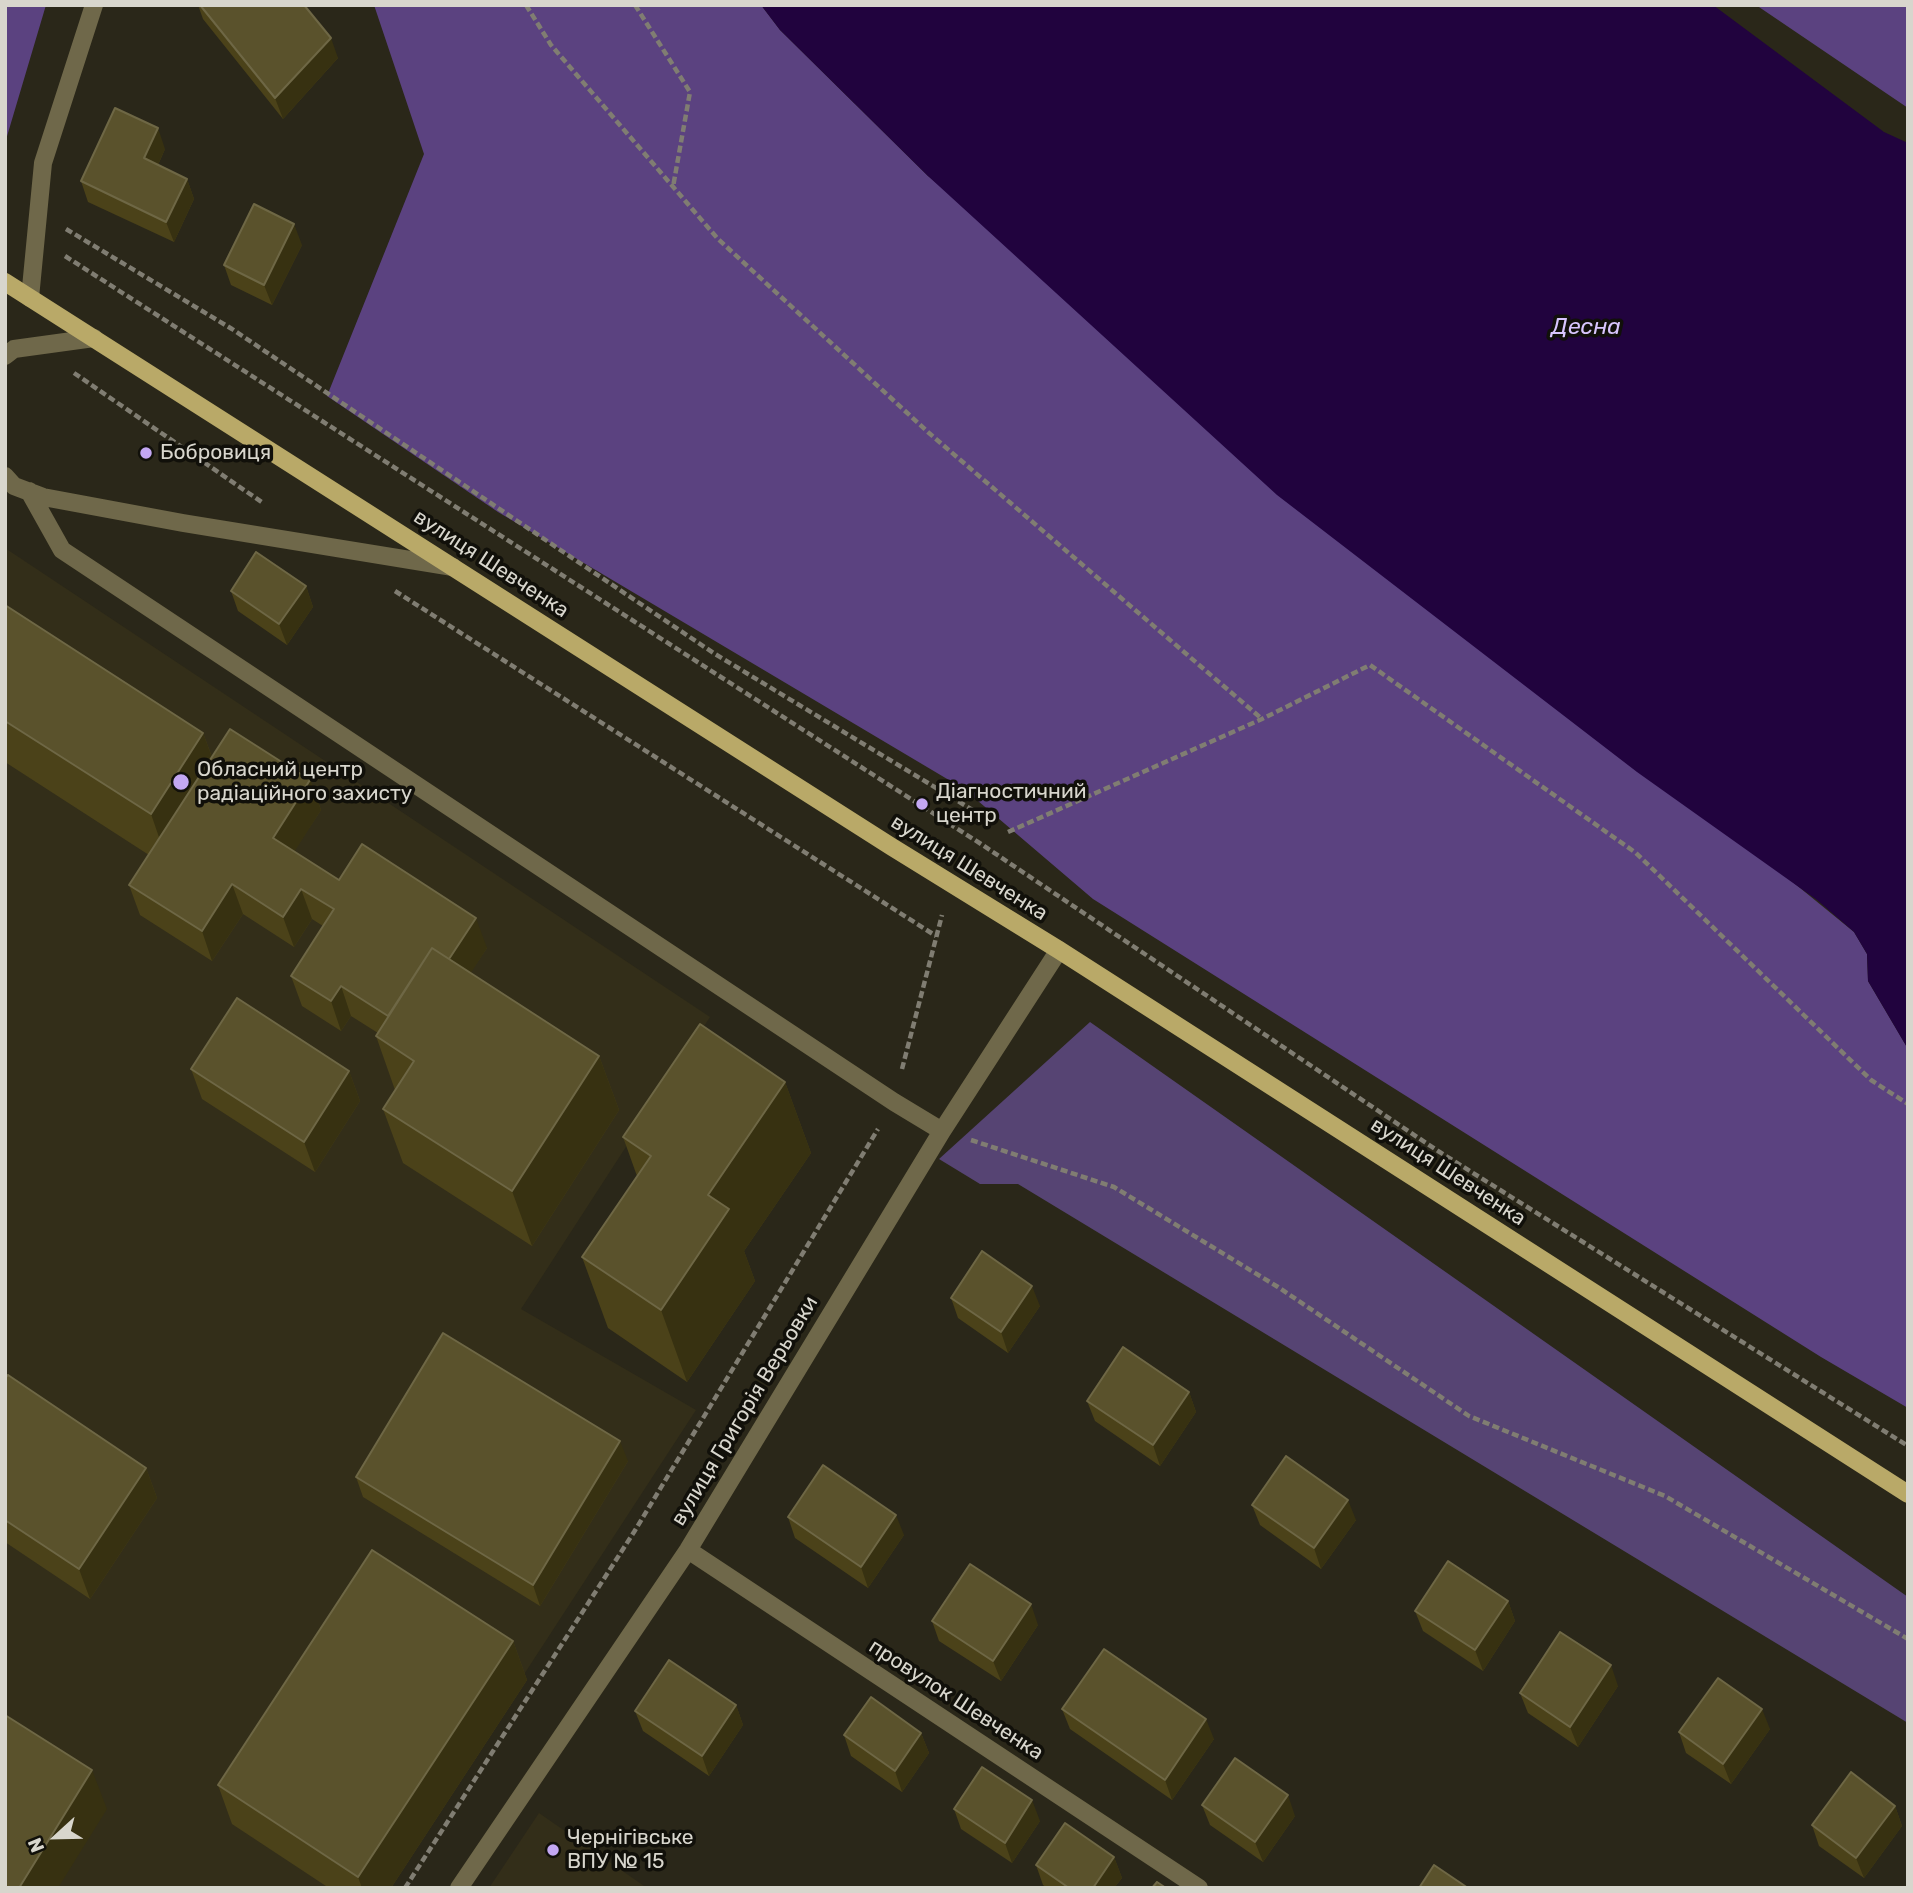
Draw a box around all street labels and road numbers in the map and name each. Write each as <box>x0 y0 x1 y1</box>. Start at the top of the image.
street label: вулиця Шевченка <box>409 504 573 624</box>
street label: вулиця Шевченка <box>886 810 1052 926</box>
street label: вулиця Шевченка <box>1366 1112 1530 1232</box>
street label: вулиця Григорія Верьовки <box>666 1292 824 1530</box>
street label: провулок Шевченка <box>864 1634 1048 1766</box>

